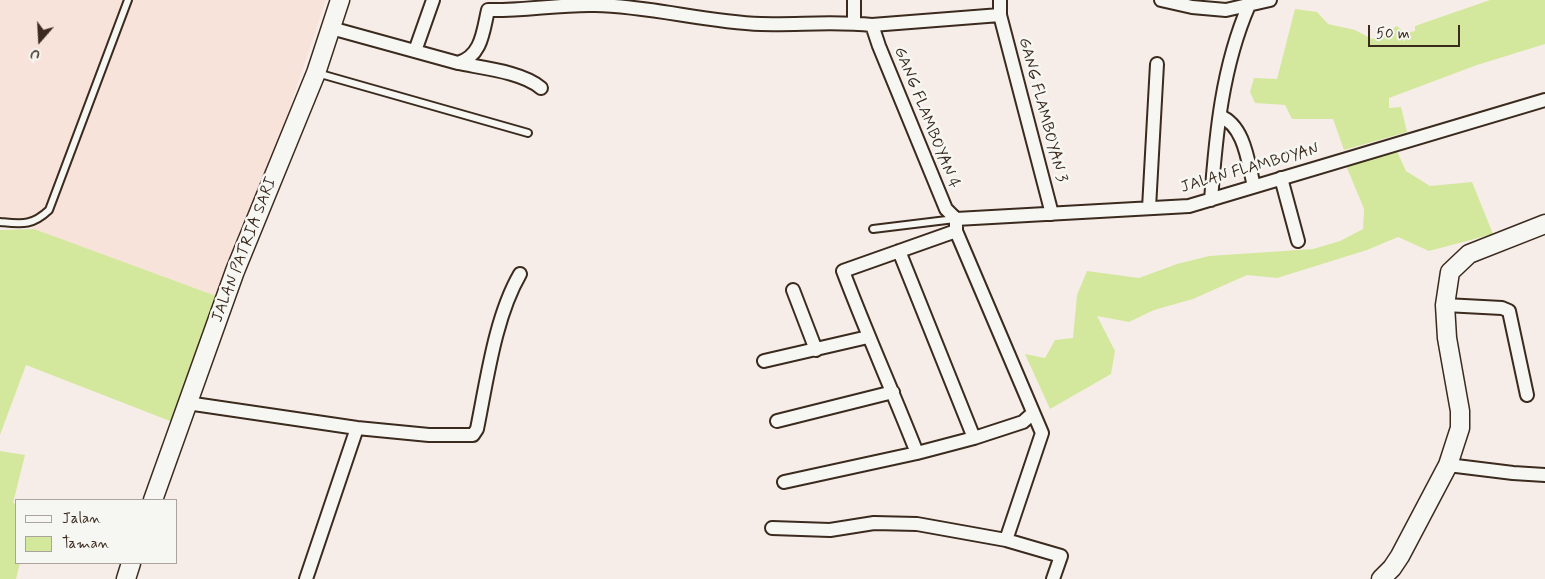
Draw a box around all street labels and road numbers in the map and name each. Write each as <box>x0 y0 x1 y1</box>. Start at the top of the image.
street label: GANG FLAMBOYAN 3 <box>1013 36 1071 184</box>
street label: GANG FLAMBOYAN 4 <box>889 44 963 192</box>
street label: JALAN FLAMBOYAN <box>1179 140 1321 198</box>
street label: JALAN PATRIA SARI <box>208 175 282 325</box>

